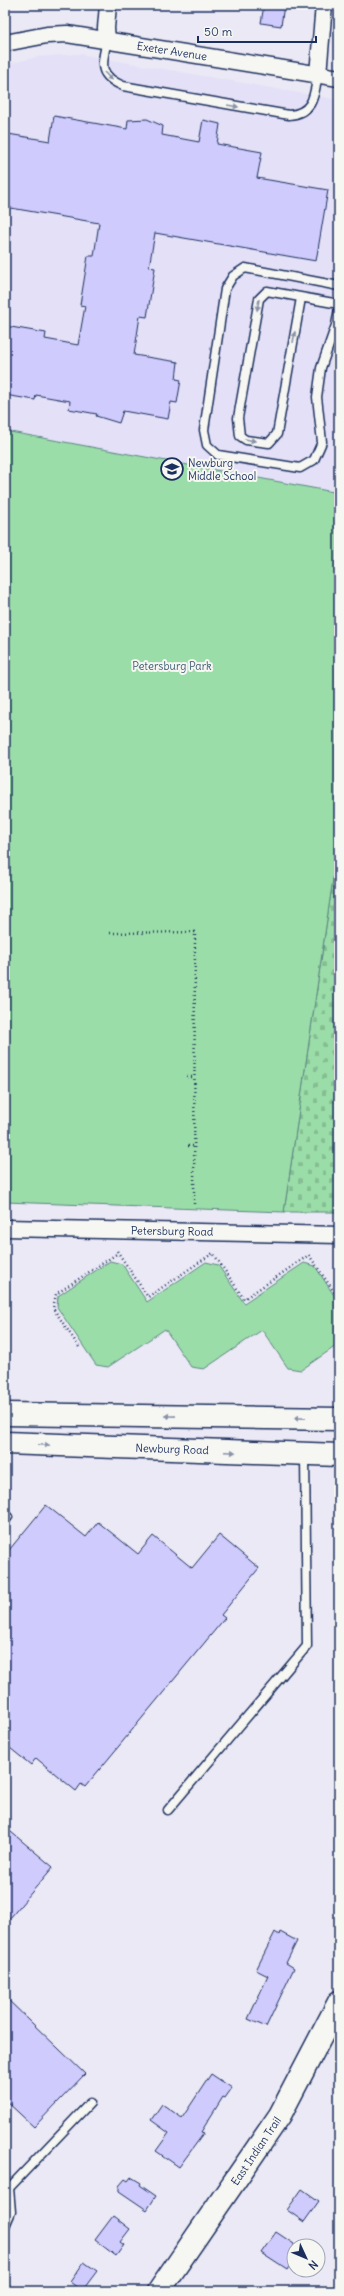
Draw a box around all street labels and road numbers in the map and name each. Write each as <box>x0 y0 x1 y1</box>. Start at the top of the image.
street label: Exeter Avenue <box>136 39 208 63</box>
street label: Petersburg Road <box>131 1223 214 1239</box>
street label: Newburg Road <box>135 1441 209 1457</box>
street label: East Indian Trail <box>228 2114 284 2188</box>

